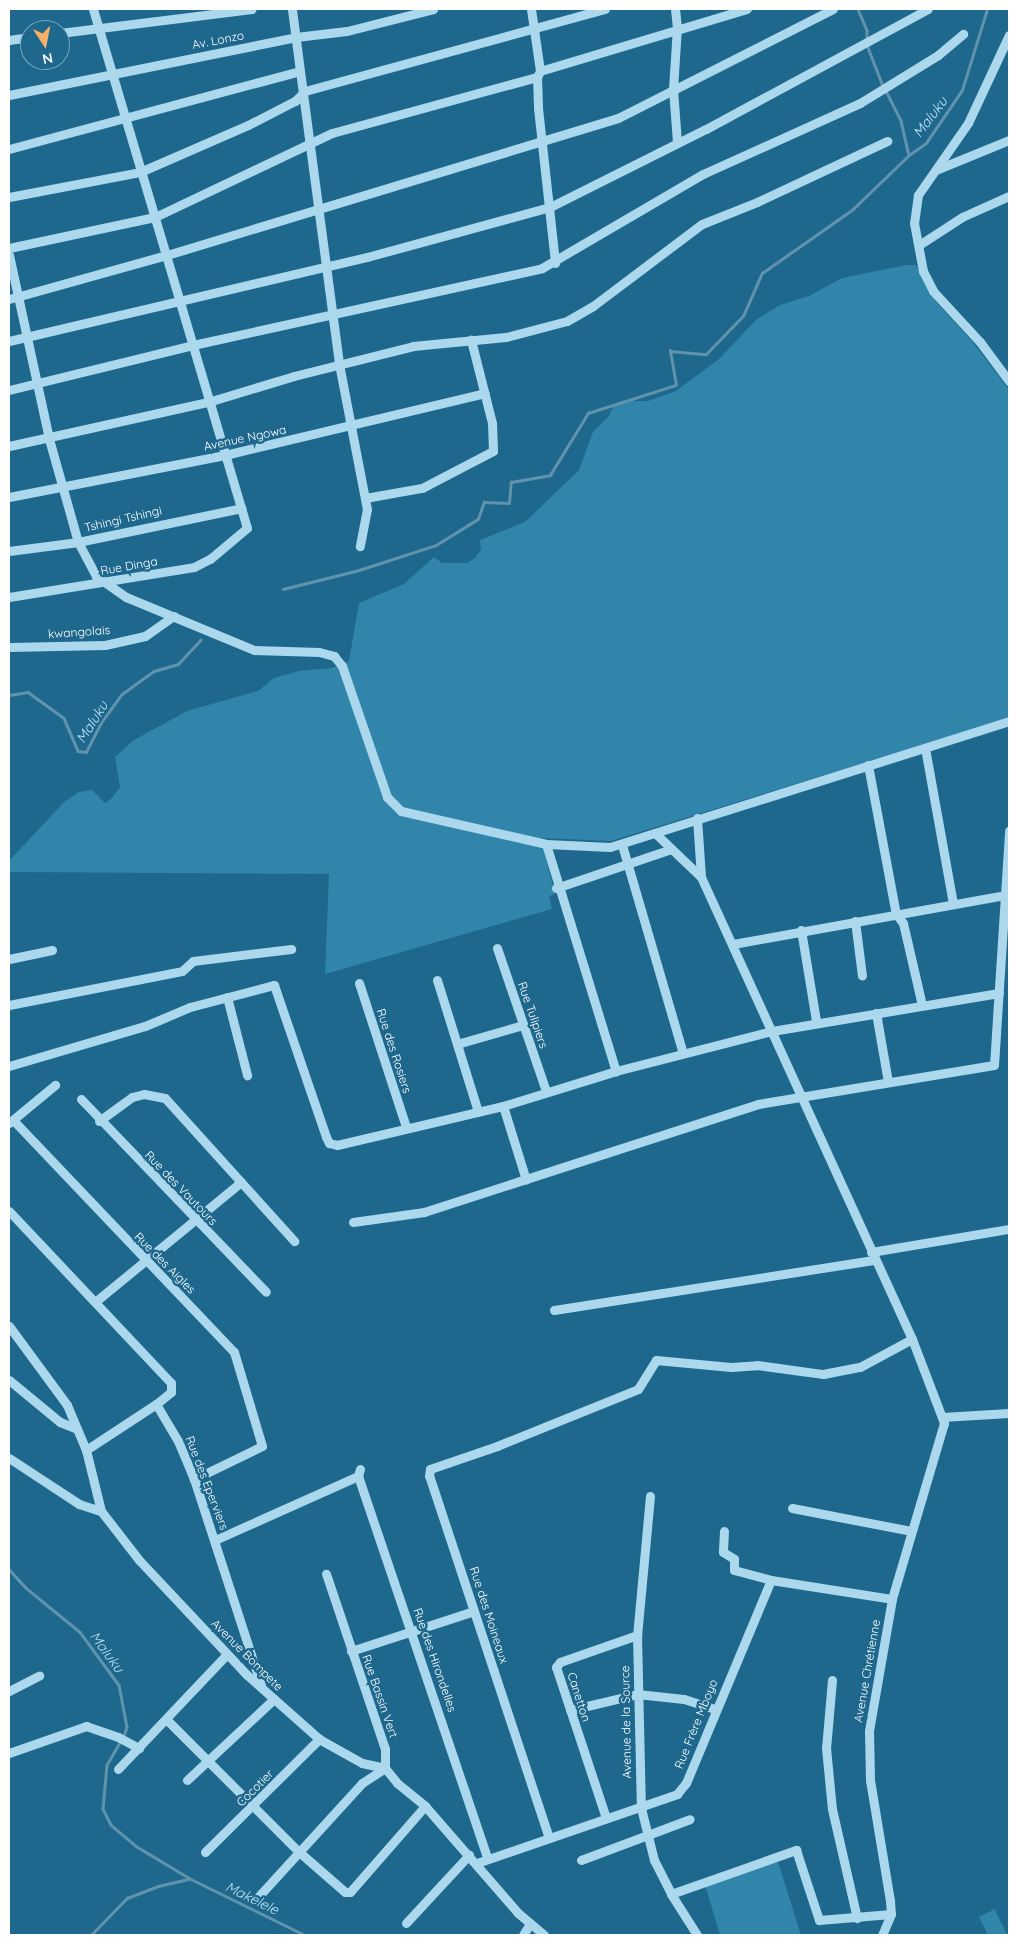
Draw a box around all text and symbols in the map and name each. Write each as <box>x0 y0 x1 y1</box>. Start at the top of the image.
north arrow <box>20 20 70 70</box>
street label: Av. Lonzo <box>191 28 245 52</box>
text: N <box>41 49 54 69</box>
water label: Maluku <box>909 93 951 141</box>
street label: Avenue Ngowa <box>202 422 288 454</box>
street label: Tshingi Tshingi <box>83 503 163 535</box>
street label: Rue Dinga <box>99 554 159 578</box>
street label: kwangolais <box>47 623 111 641</box>
water label: Maluku <box>73 698 111 746</box>
street label: Rue Tulipiers <box>515 980 551 1050</box>
street label: Rue des Rosiers <box>374 1007 414 1095</box>
street label: Rue des Vautours <box>142 1148 220 1228</box>
street label: Rue des Aigles <box>131 1229 199 1297</box>
street label: Rue des Eperviers <box>182 1434 232 1532</box>
street label: Rue des Moineaux <box>467 1565 511 1665</box>
street label: Rue des Hirondelles <box>410 1606 460 1714</box>
street label: Avenue Bompete <box>208 1616 286 1694</box>
street label: Avenue Chrétienne <box>851 1618 883 1724</box>
water label: Maluku <box>87 1628 127 1676</box>
street label: Rue Bassin Vert <box>359 1652 401 1740</box>
street label: Avenue de la Source <box>618 1665 634 1779</box>
street label: Canetton <box>564 1670 594 1724</box>
street label: Rue Frère Mboyo <box>671 1677 721 1771</box>
street label: Cocotier <box>233 1766 277 1810</box>
water label: Makelele <box>223 1878 281 1918</box>

